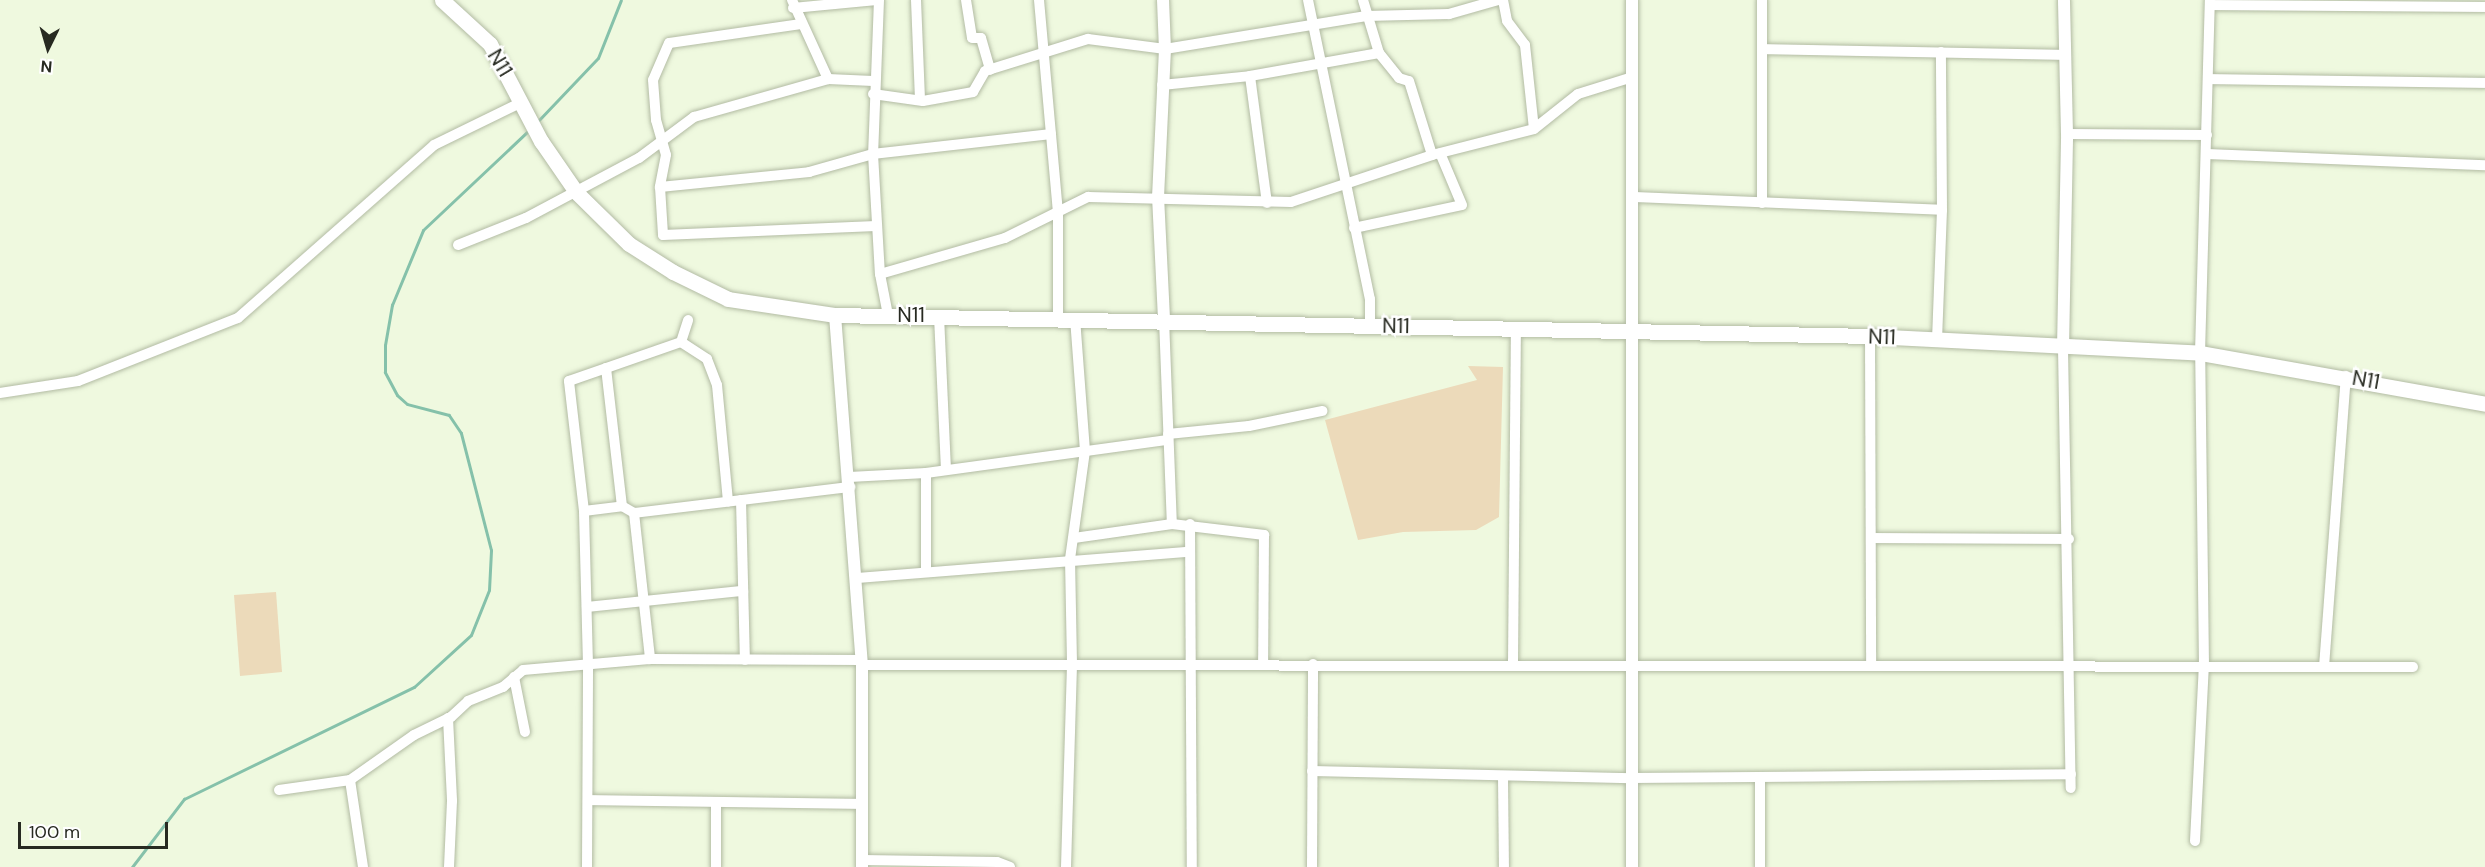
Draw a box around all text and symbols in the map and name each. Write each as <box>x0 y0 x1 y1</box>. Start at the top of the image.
north arrow <box>18 18 78 78</box>
street label: N11 <box>482 45 518 81</box>
text: N <box>40 55 53 77</box>
street label: N11 <box>897 302 925 328</box>
street label: N11 <box>1382 313 1410 339</box>
street label: N11 <box>1868 324 1896 350</box>
street label: N11 <box>2350 365 2382 395</box>
scale bar <box>21 810 171 848</box>
text: 100 m <box>29 820 80 844</box>

